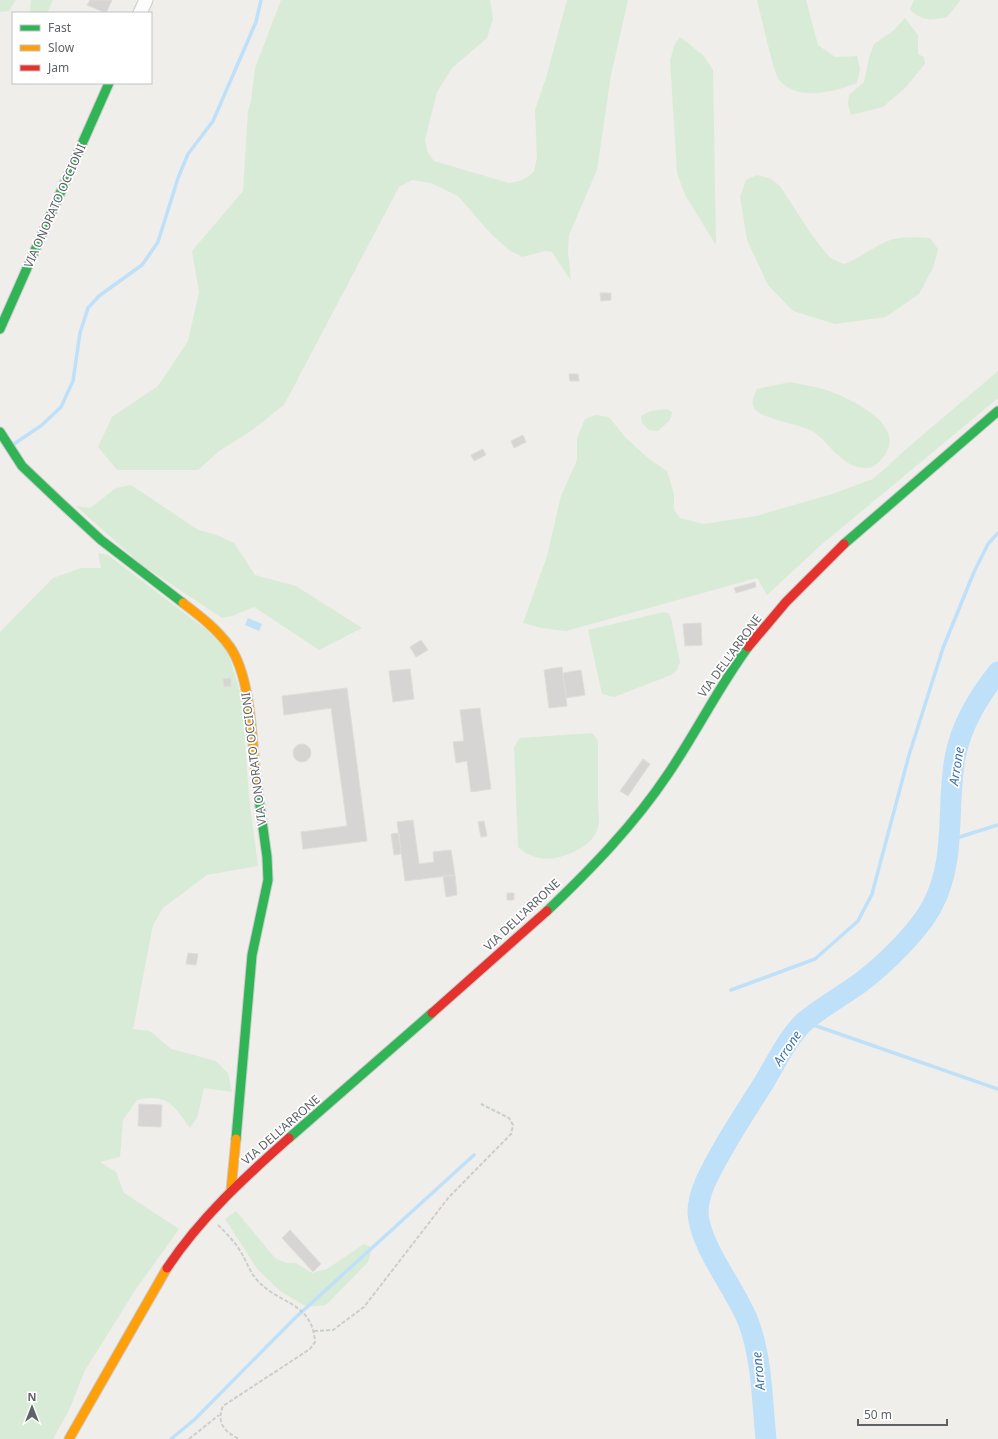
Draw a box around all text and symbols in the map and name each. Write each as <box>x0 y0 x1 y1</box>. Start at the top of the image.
legend <box>12 12 152 84</box>
text: Fast <box>48 19 72 36</box>
text: Slow <box>48 39 75 56</box>
text: Jam <box>47 59 69 76</box>
street label: VIA ONORATO OCCIONI <box>20 141 90 270</box>
street label: VIA DELL'ARRONE <box>694 611 765 701</box>
street label: VIA ONORATO OCCIONI <box>237 691 270 827</box>
water label: Arrone <box>944 745 968 788</box>
street label: VIA DELL'ARRONE <box>480 875 564 955</box>
water label: Arrone <box>768 1026 806 1070</box>
street label: VIA DELL'ARRONE <box>238 1091 324 1168</box>
water label: Arrone <box>747 1350 769 1392</box>
north arrow <box>12 1387 52 1427</box>
text: N <box>28 1389 36 1404</box>
scale bar <box>858 1401 947 1427</box>
text: 50 m <box>864 1406 892 1423</box>

